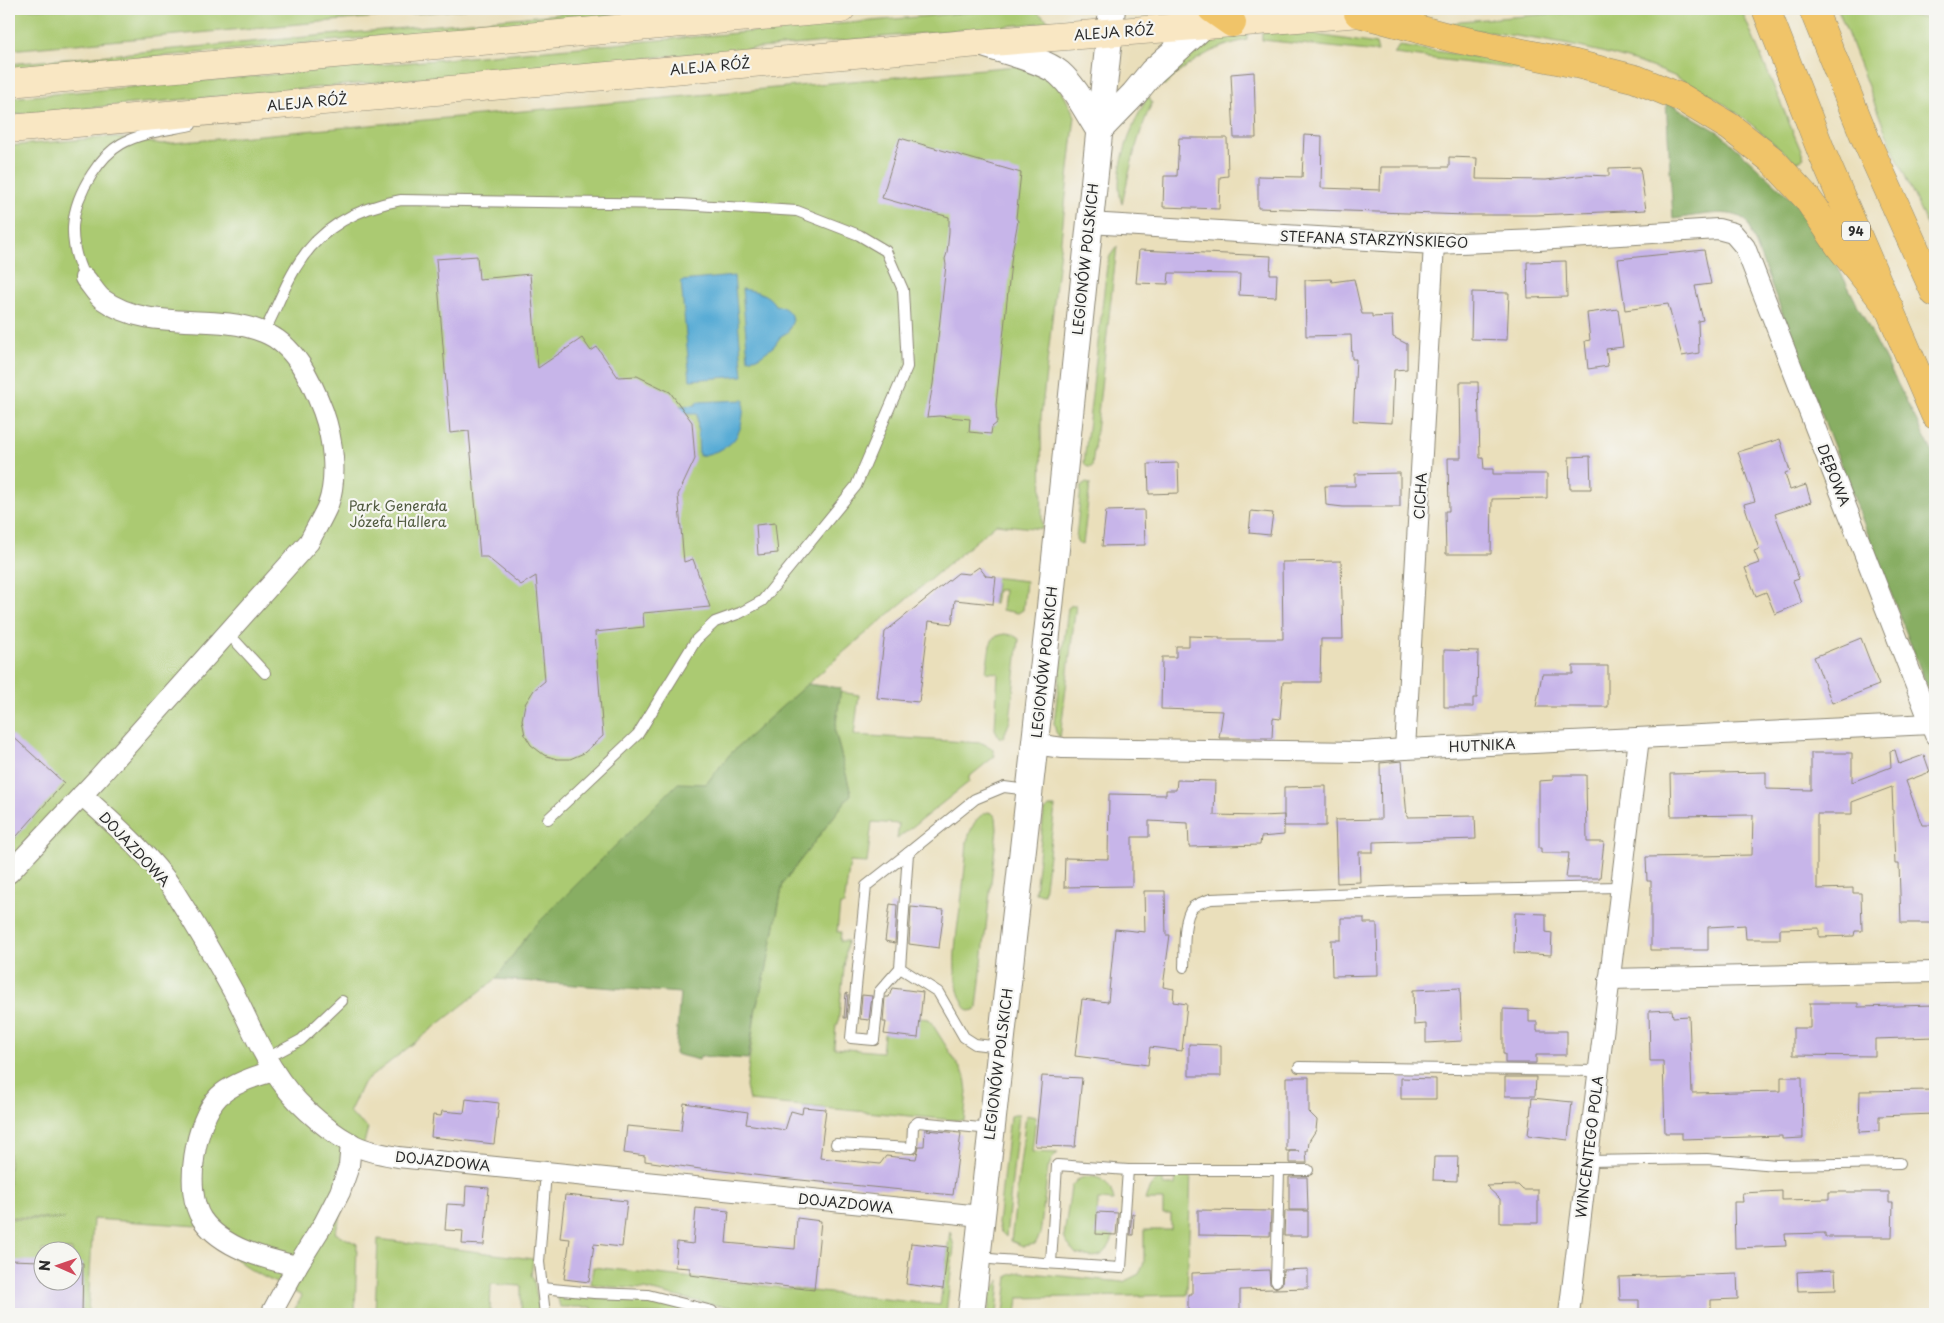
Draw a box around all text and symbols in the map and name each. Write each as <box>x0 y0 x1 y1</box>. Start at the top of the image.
street label: ALEJA RÓŻ <box>1073 19 1155 45</box>
street label: ALEJA RÓŻ <box>669 52 751 80</box>
street label: ALEJA RÓŻ <box>266 88 348 116</box>
street label: LEGIONÓW POLSKICH <box>1067 182 1103 336</box>
road number: 94 <box>1842 222 1870 240</box>
street label: STEFANA STARZYŃSKIEGO <box>1279 225 1469 253</box>
street label: DĘBOWA <box>1813 441 1856 509</box>
street label: CICHA <box>1408 472 1432 520</box>
park label: Park Generała Józefa Hallera <box>349 495 447 532</box>
street label: LEGIONÓW POLSKICH <box>1026 585 1062 739</box>
street label: HUTNIKA <box>1448 733 1516 757</box>
street label: DOJAZDOWA <box>95 807 175 891</box>
street label: LEGIONÓW POLSKICH <box>978 987 1018 1141</box>
street label: WINCENTEGO POLA <box>1570 1075 1608 1219</box>
street label: DOJAZDOWA <box>394 1146 492 1176</box>
street label: DOJAZDOWA <box>797 1188 895 1218</box>
north arrow <box>32 1240 82 1290</box>
text: N <box>34 1260 55 1271</box>

